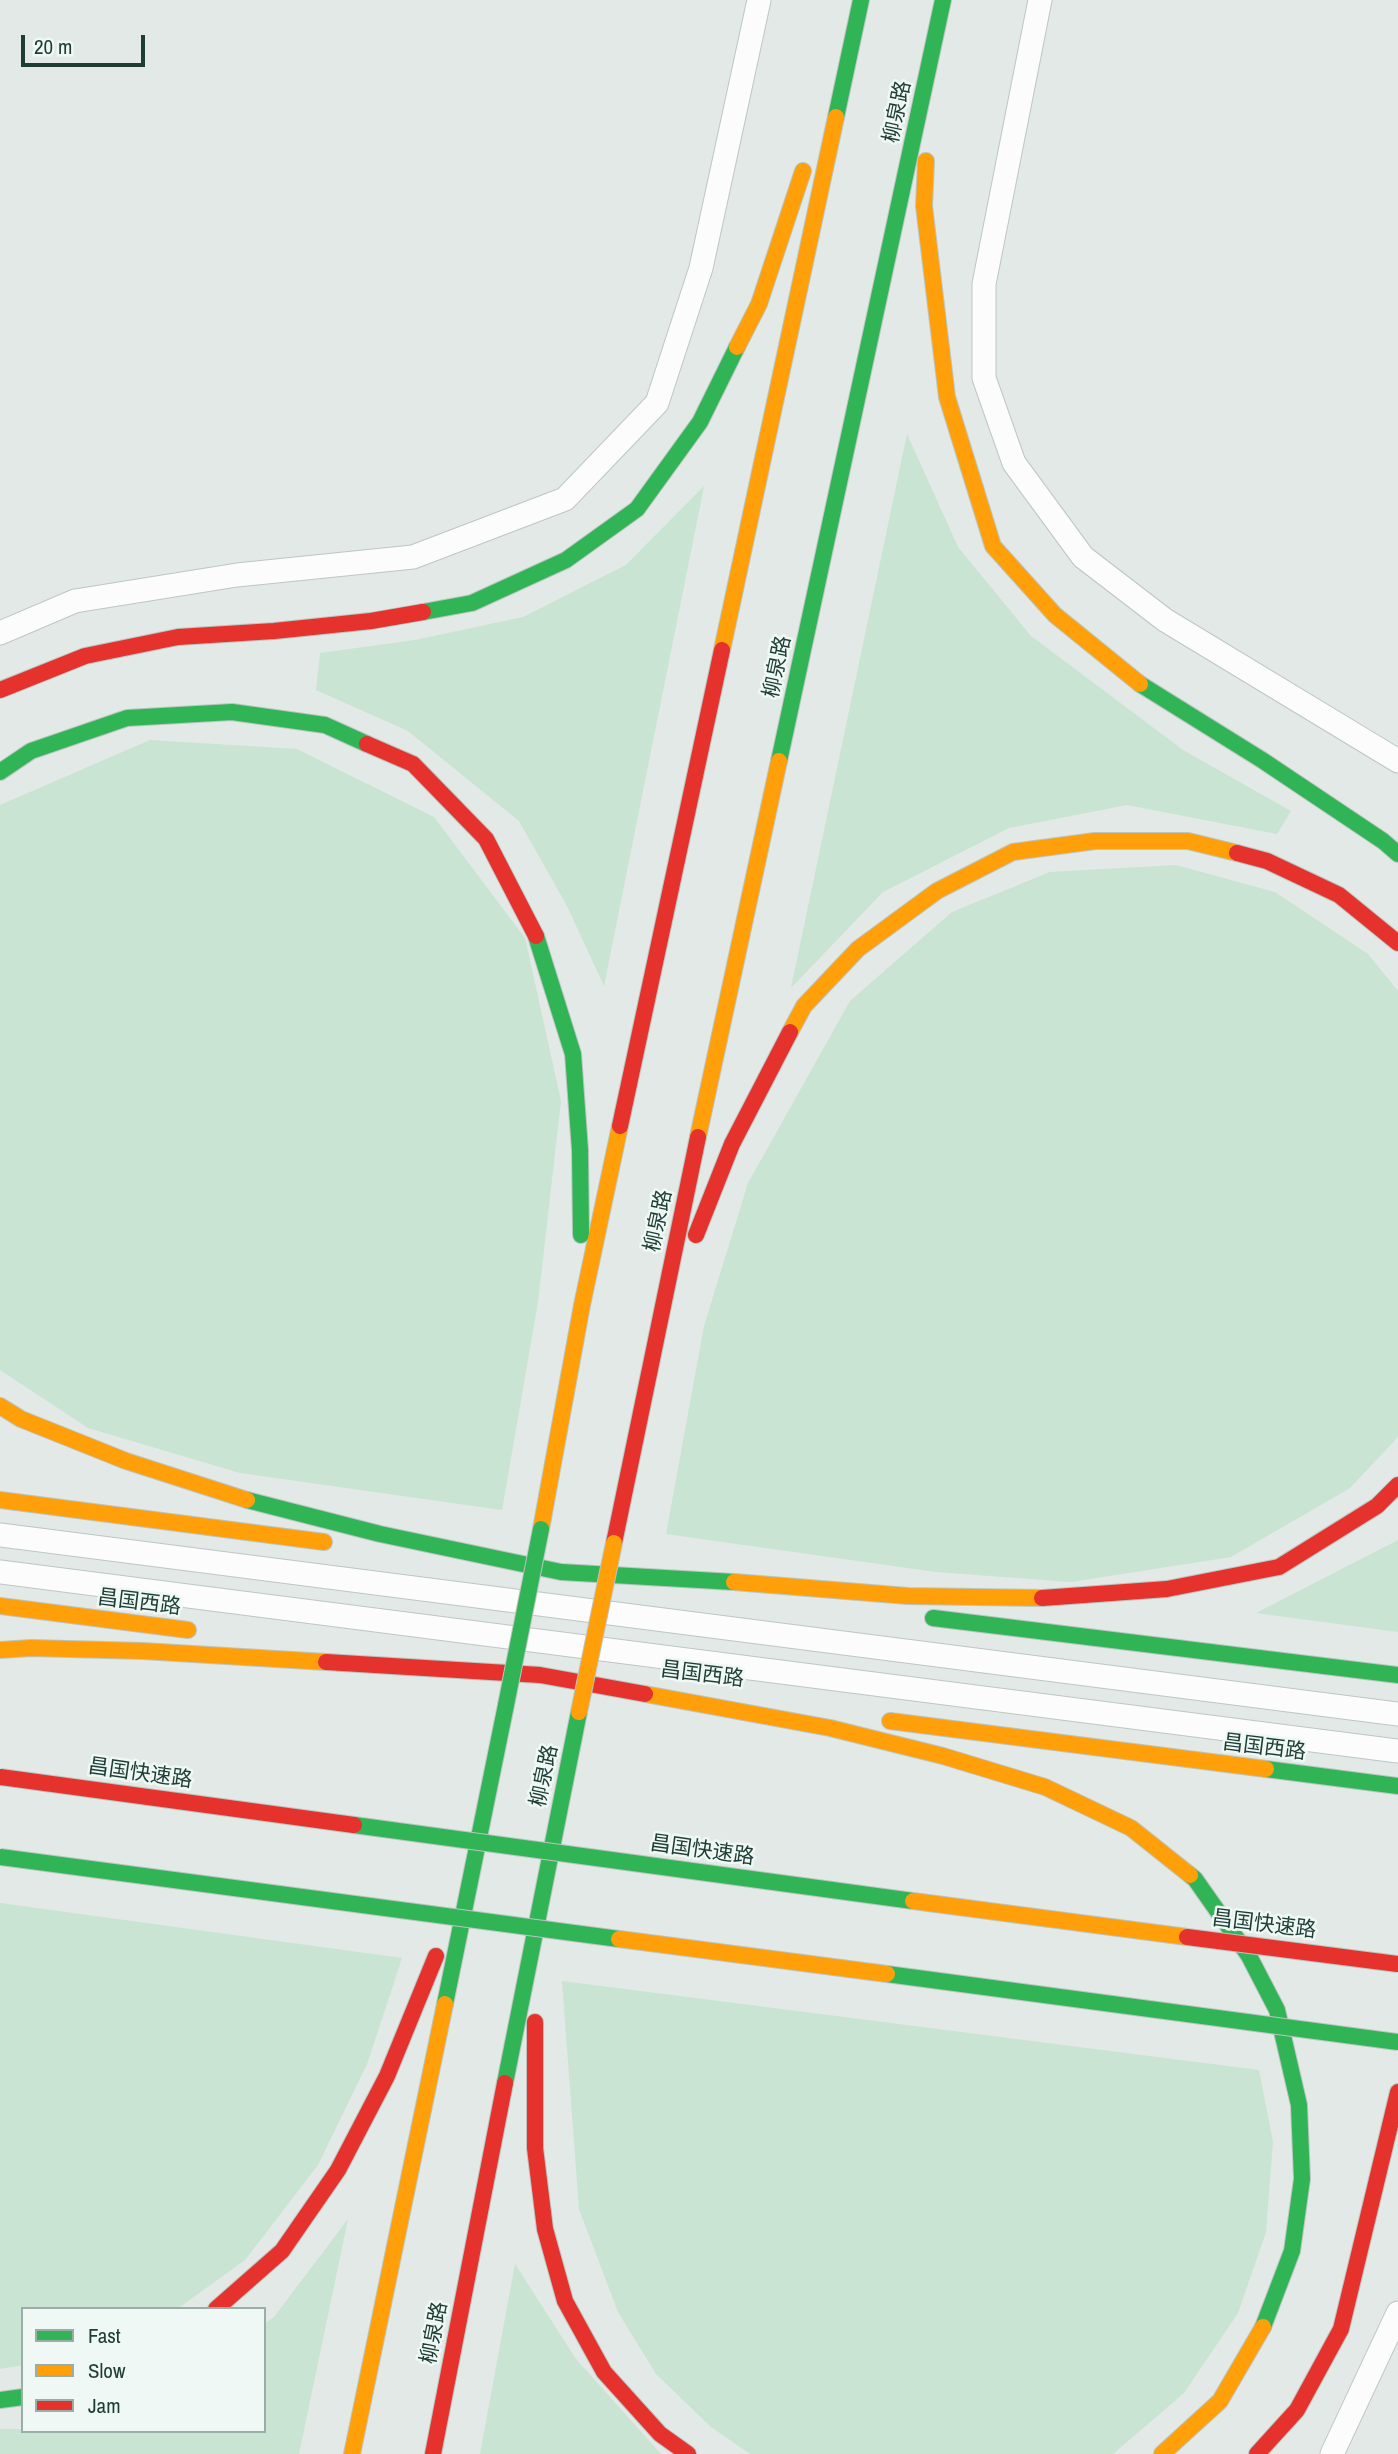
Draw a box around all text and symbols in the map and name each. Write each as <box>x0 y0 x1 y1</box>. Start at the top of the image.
scale bar <box>24 21 149 65</box>
text: 20 m <box>34 32 72 61</box>
street label: 柳泉路 <box>879 79 917 145</box>
street label: 柳泉路 <box>759 634 797 700</box>
street label: 柳泉路 <box>640 1188 678 1254</box>
street label: 昌国西路 <box>96 1585 182 1621</box>
street label: 昌国西路 <box>659 1657 745 1693</box>
street label: 昌国西路 <box>1221 1730 1307 1766</box>
street label: 柳泉路 <box>526 1743 564 1809</box>
street label: 昌国快速路 <box>86 1754 194 1794</box>
street label: 昌国快速路 <box>648 1831 756 1871</box>
street label: 昌国快速路 <box>1210 1906 1318 1944</box>
street label: 柳泉路 <box>417 2300 453 2366</box>
legend <box>21 2307 266 2433</box>
text: Fast <box>88 2321 121 2350</box>
text: Slow <box>88 2356 125 2385</box>
text: Jam <box>88 2391 121 2420</box>

